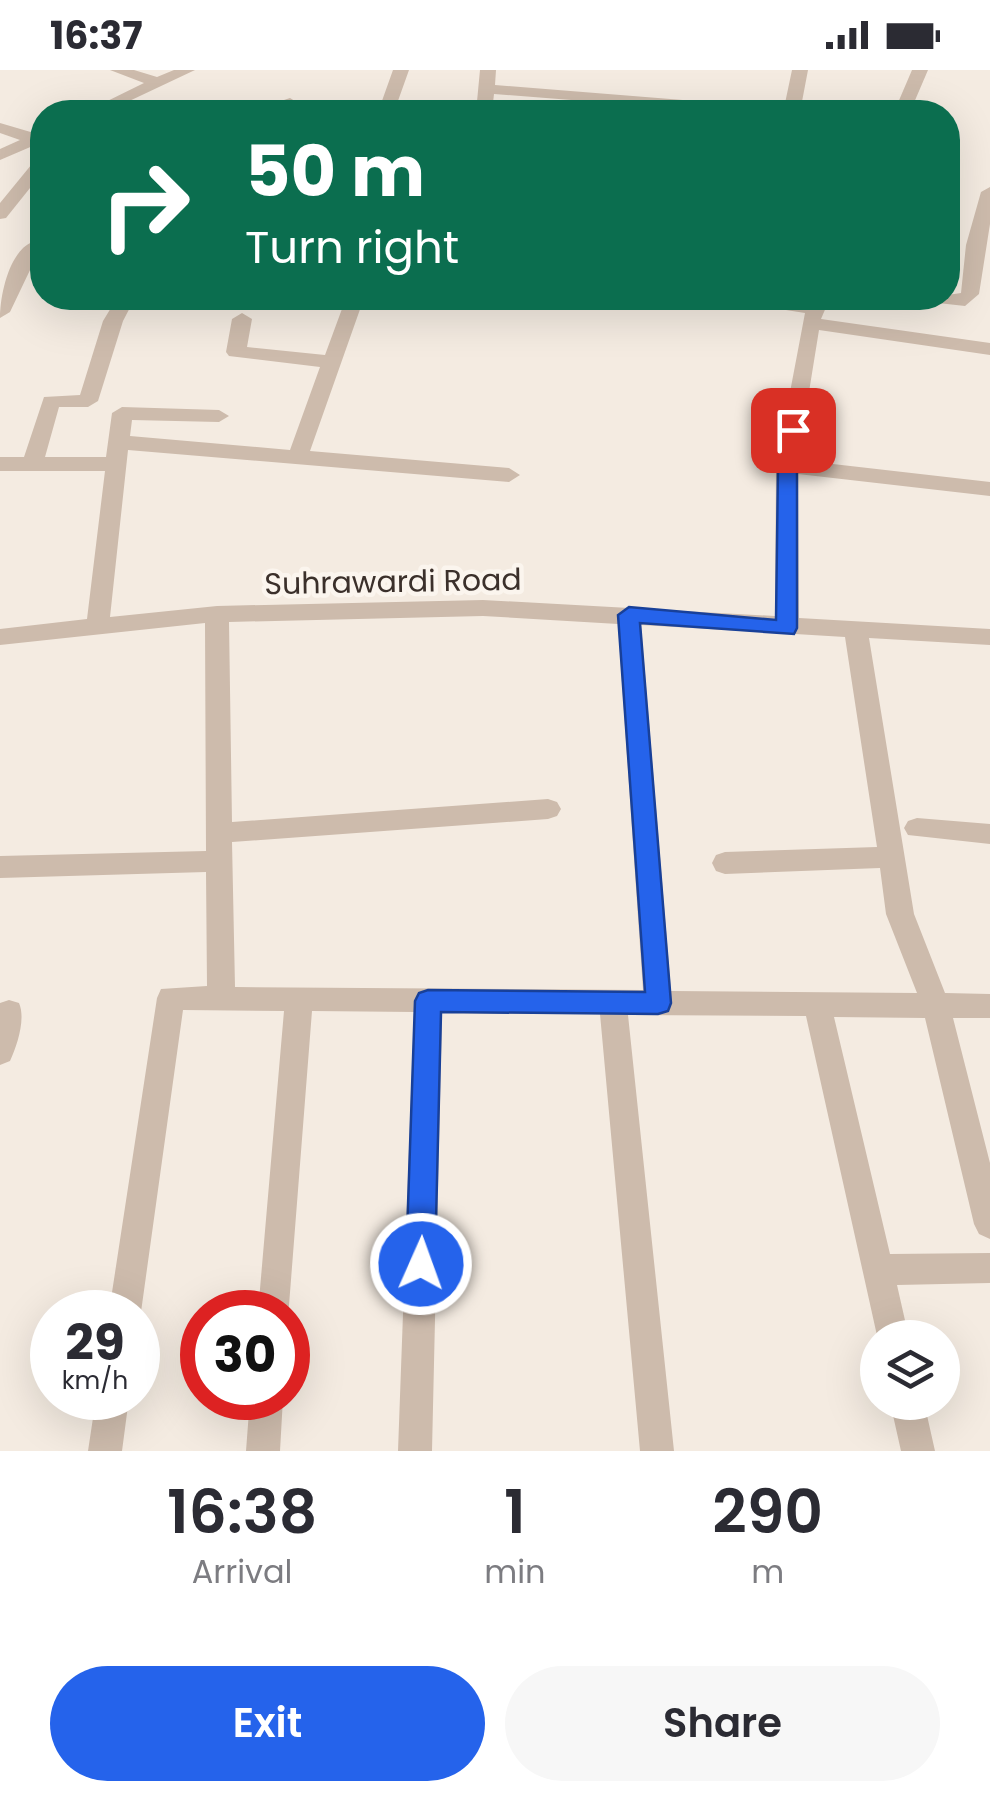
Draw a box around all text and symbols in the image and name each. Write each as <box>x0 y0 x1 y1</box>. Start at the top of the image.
text: 16:37 <box>50 9 143 62</box>
text: 50 m <box>245 122 425 221</box>
icon: right <box>80 140 210 270</box>
text: Turn right <box>245 216 459 279</box>
pin <box>751 388 836 473</box>
icon: arrive <box>766 403 821 458</box>
street label: Suhrawardi Road <box>264 558 522 605</box>
position arrow <box>369 1212 473 1316</box>
speed limit sign: 30 <box>180 1290 310 1420</box>
text: 29 <box>65 1307 125 1378</box>
map controls <box>860 1320 960 1420</box>
button: layers <box>860 1320 960 1420</box>
text: km/h <box>62 1363 128 1398</box>
text: 16:38 <box>167 1470 317 1554</box>
text: 1 <box>504 1470 526 1554</box>
text: 290 <box>712 1470 823 1554</box>
text: Arrival <box>192 1549 292 1594</box>
text: min <box>484 1549 545 1594</box>
text: m <box>751 1549 784 1594</box>
button: Exit <box>50 1666 485 1781</box>
button: Share <box>505 1666 940 1781</box>

